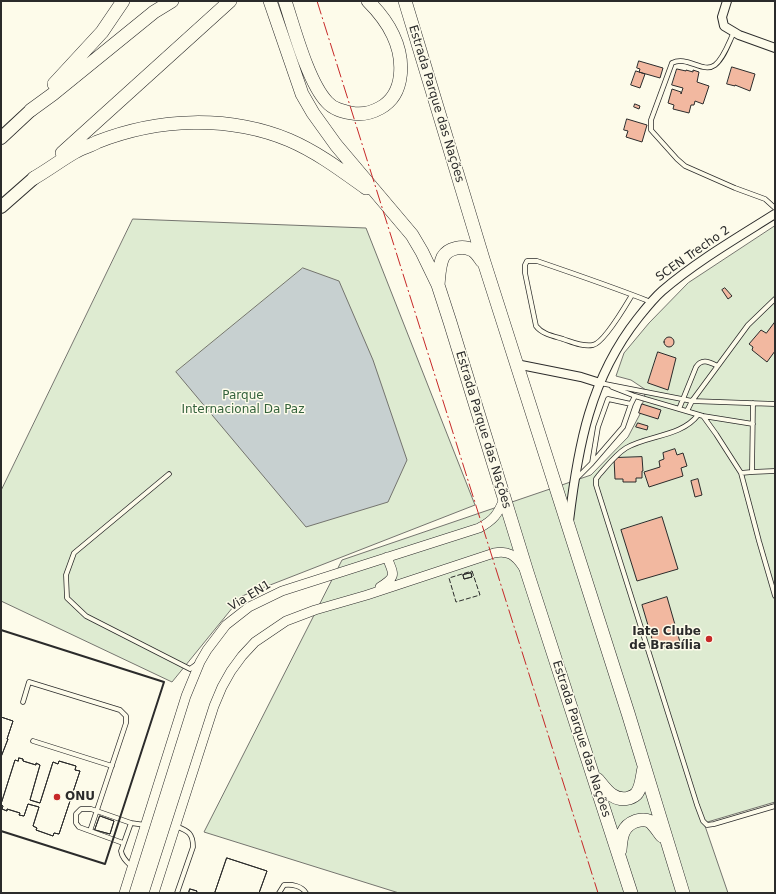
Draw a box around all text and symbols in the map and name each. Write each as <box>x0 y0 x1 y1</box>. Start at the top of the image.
street label: Estrada Parque das Nações <box>405 24 467 184</box>
street label: SCEN Trecho 2 <box>653 223 733 285</box>
street label: Estrada Parque das Nações <box>452 350 514 510</box>
park label: Parque Internacional Da Paz <box>181 389 305 417</box>
street label: Via EN1 <box>226 578 274 614</box>
place label: Iate Clube de Brasília <box>629 625 701 653</box>
marker: Iate Clube de Brasília <box>704 634 714 644</box>
street label: Estrada Parque das Nações <box>549 659 613 819</box>
place label: ONU <box>65 790 95 804</box>
marker: ONU <box>52 792 62 802</box>

